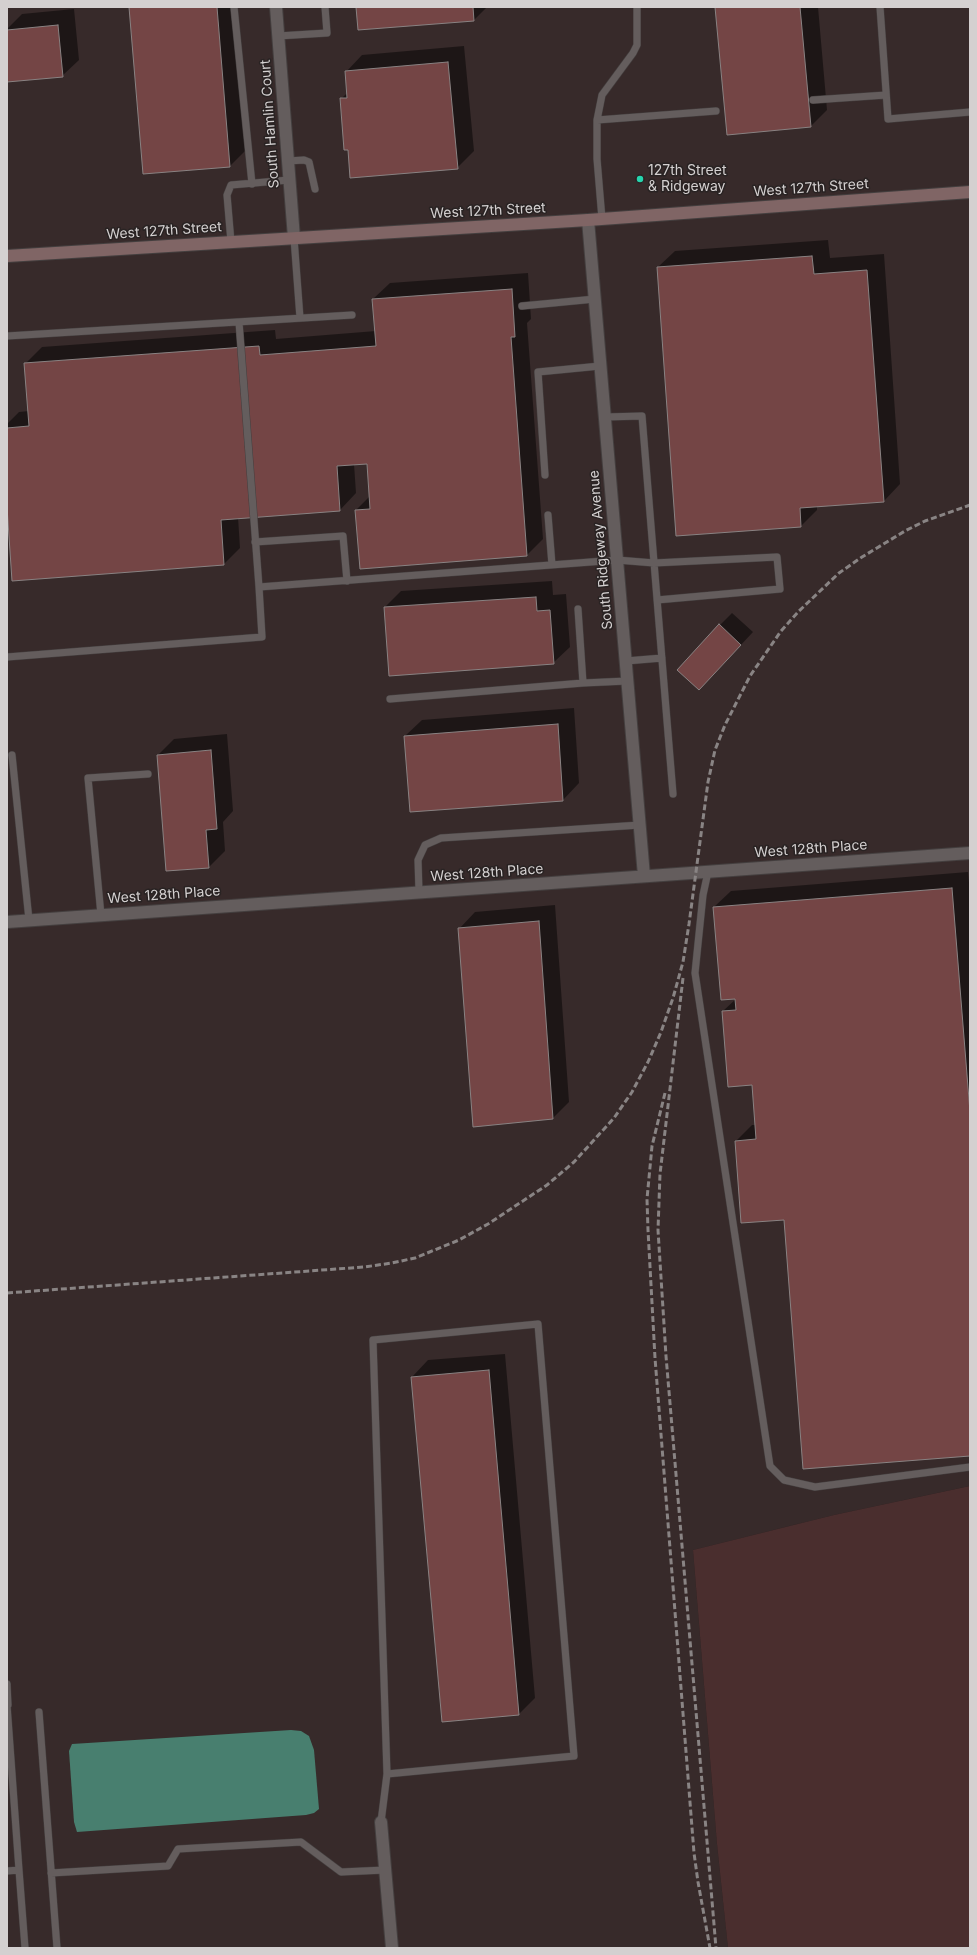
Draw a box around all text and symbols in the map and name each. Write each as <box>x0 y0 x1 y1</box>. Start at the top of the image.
street label: South Hamlin Court <box>257 59 283 189</box>
place label: 127th Street & Ridgeway <box>648 163 726 196</box>
marker: 127th Street & Ridgeway <box>635 174 645 184</box>
street label: West 127th Street <box>753 176 869 200</box>
street label: West 127th Street <box>430 200 546 222</box>
street label: West 127th Street <box>106 219 222 243</box>
street label: South Ridgeway Avenue <box>586 470 616 630</box>
street label: West 128th Place <box>754 837 868 861</box>
street label: West 128th Place <box>430 861 544 885</box>
street label: West 128th Place <box>107 883 221 907</box>

